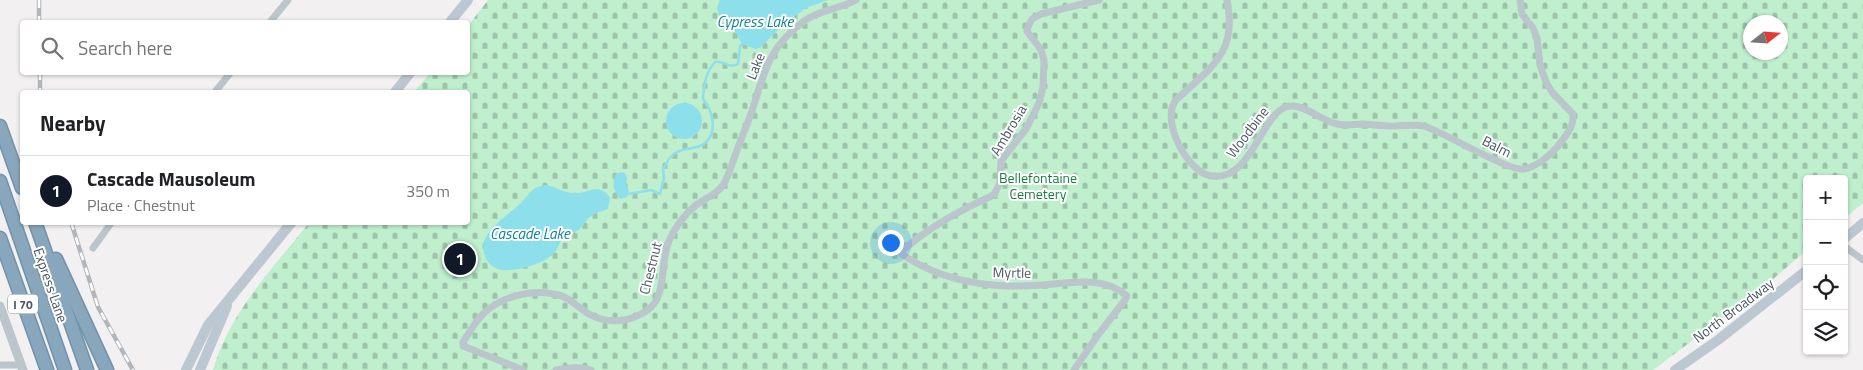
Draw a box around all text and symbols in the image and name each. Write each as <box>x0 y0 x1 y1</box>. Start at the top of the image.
water label: Cypress Lake <box>717 10 794 33</box>
north arrow <box>1743 15 1788 60</box>
search box <box>20 20 470 75</box>
text: Search here <box>78 33 172 62</box>
icon: search <box>38 34 66 62</box>
street label: Lake <box>740 49 770 83</box>
street label: Ambrosia <box>985 101 1031 159</box>
street label: Woodbine <box>1221 102 1273 162</box>
text: Nearby <box>40 107 105 139</box>
street label: Balm <box>1479 130 1515 162</box>
text: Cascade Mausoleum <box>87 164 255 193</box>
park label: Bellefontaine Cemetery <box>999 167 1077 204</box>
map controls <box>1803 175 1848 355</box>
button: + <box>1803 175 1848 220</box>
text: 1 <box>52 179 60 203</box>
text: 350 m <box>406 179 450 203</box>
text: Place · Chestnut <box>87 193 195 217</box>
button: − <box>1803 220 1848 265</box>
water label: Cascade Lake <box>490 222 571 245</box>
your location <box>878 230 904 256</box>
street label: Chestnut <box>633 239 667 296</box>
pin: 1 <box>444 240 476 278</box>
street label: Express Lane <box>28 245 74 325</box>
street label: Myrtle <box>993 261 1031 283</box>
button: locate <box>1803 265 1848 310</box>
street label: North Broadway <box>1688 272 1778 347</box>
road number: I 70 <box>8 294 38 314</box>
button: layers <box>1803 310 1848 355</box>

